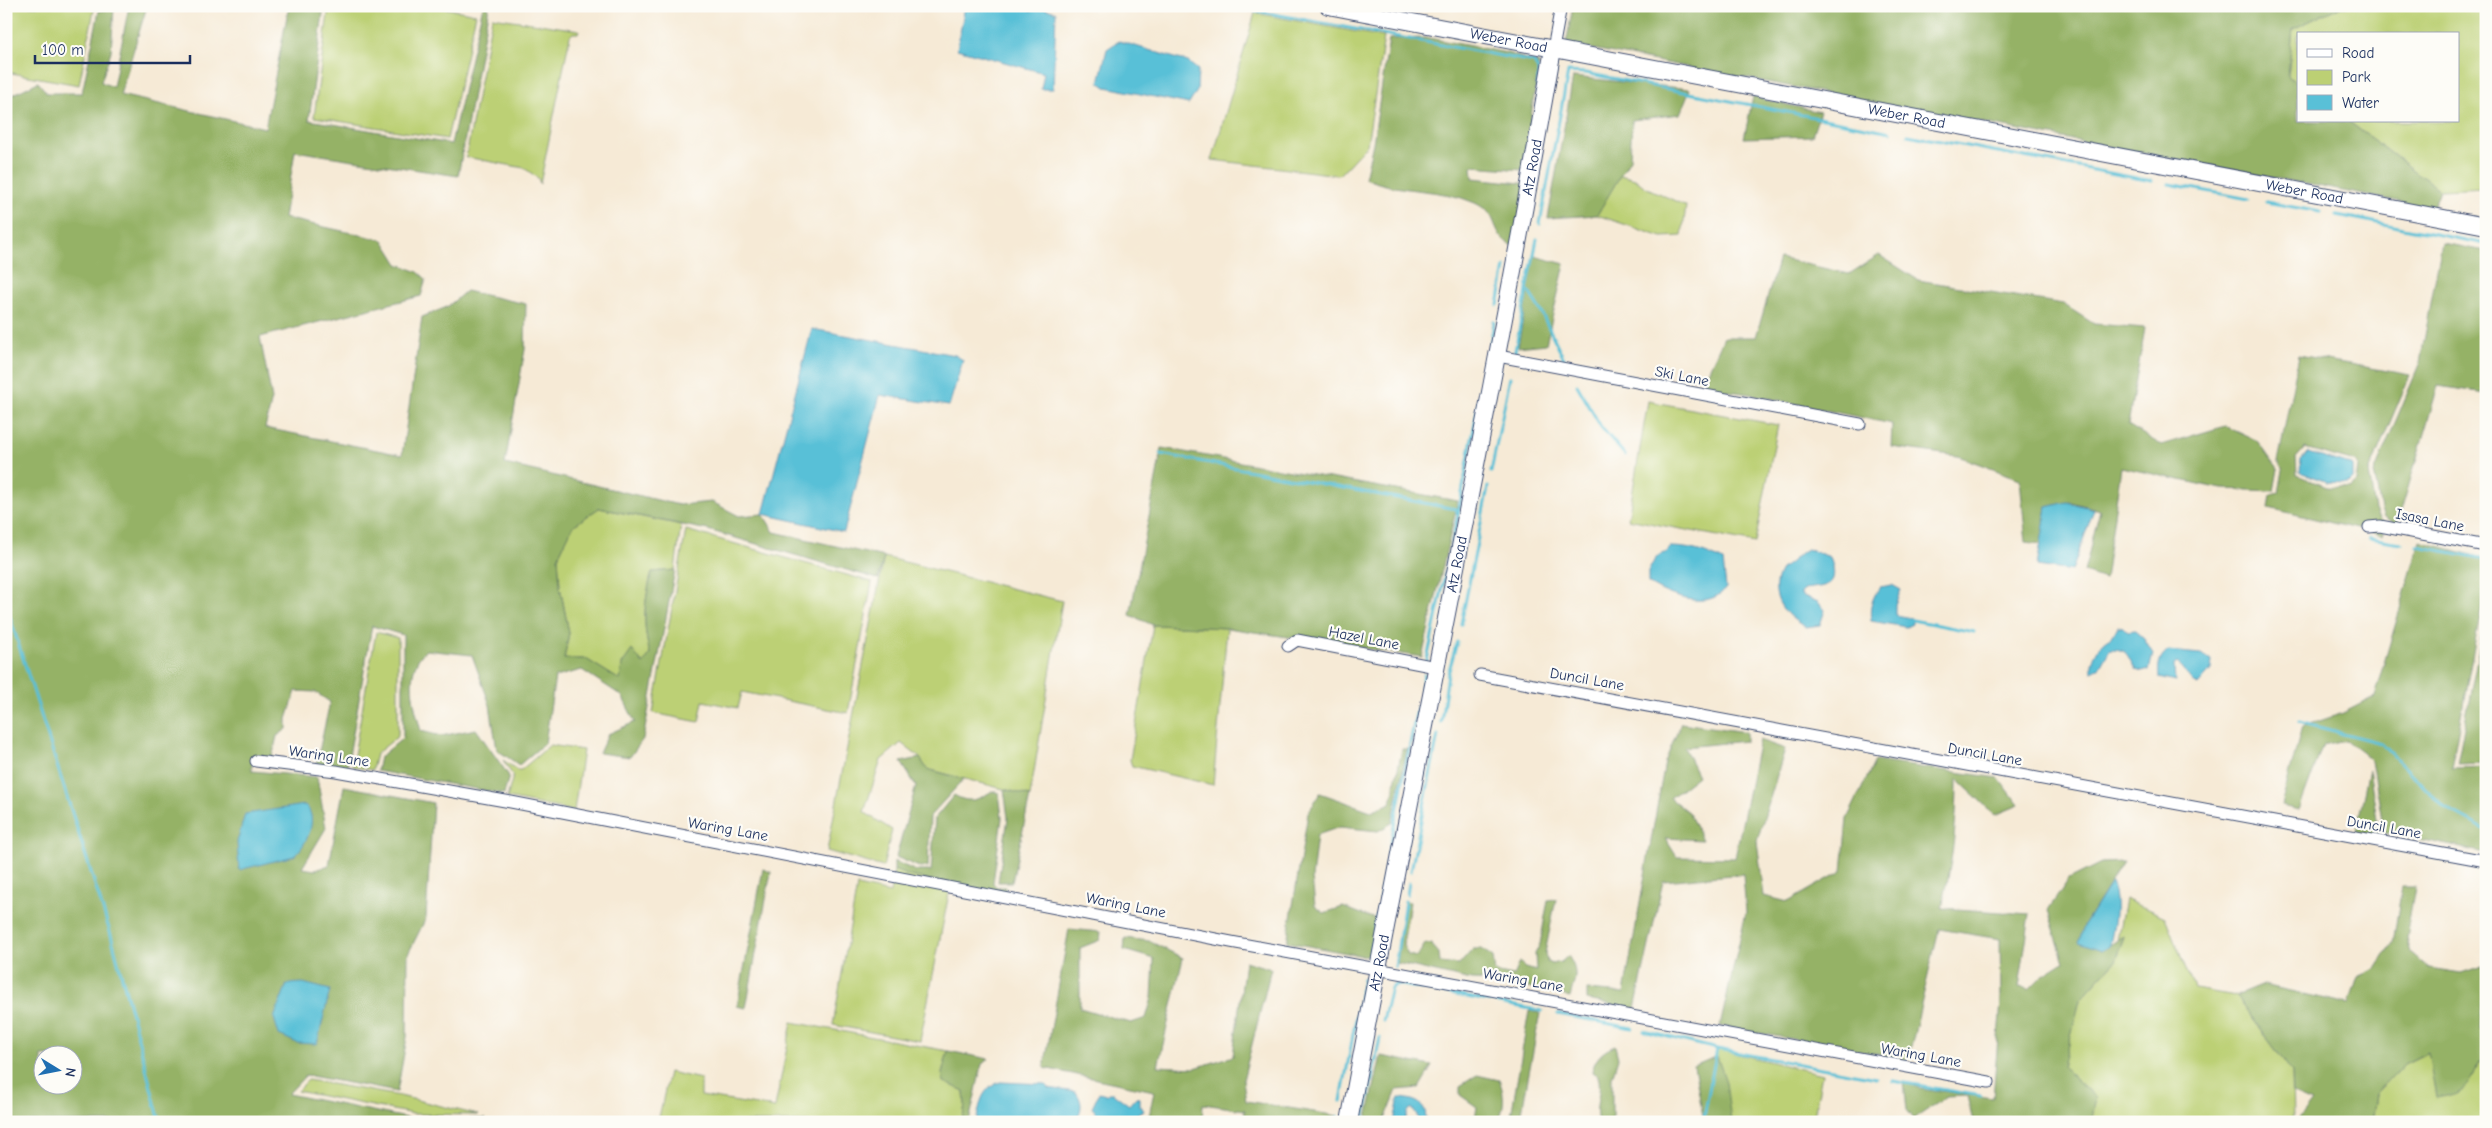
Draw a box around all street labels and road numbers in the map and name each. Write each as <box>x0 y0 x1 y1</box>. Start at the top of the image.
street label: Weber Road <box>1469 24 1549 57</box>
street label: Weber Road <box>1866 100 1947 132</box>
street label: Atz Road <box>1518 138 1546 197</box>
street label: Weber Road <box>2264 175 2345 208</box>
street label: Ski Lane <box>1653 362 1711 390</box>
street label: Isasa Lane <box>2394 505 2466 536</box>
street label: Atz Road <box>1442 535 1471 594</box>
street label: Hazel Lane <box>1327 622 1401 654</box>
street label: Duncil Lane <box>1548 664 1626 694</box>
street label: Duncil Lane <box>1946 739 2024 769</box>
street label: Waring Lane <box>288 741 371 771</box>
street label: Duncil Lane <box>2345 812 2423 842</box>
street label: Waring Lane <box>686 813 770 845</box>
street label: Waring Lane <box>1084 888 1168 922</box>
street label: Atz Road <box>1365 933 1393 992</box>
street label: Waring Lane <box>1481 964 1565 996</box>
street label: Waring Lane <box>1879 1039 1963 1071</box>

